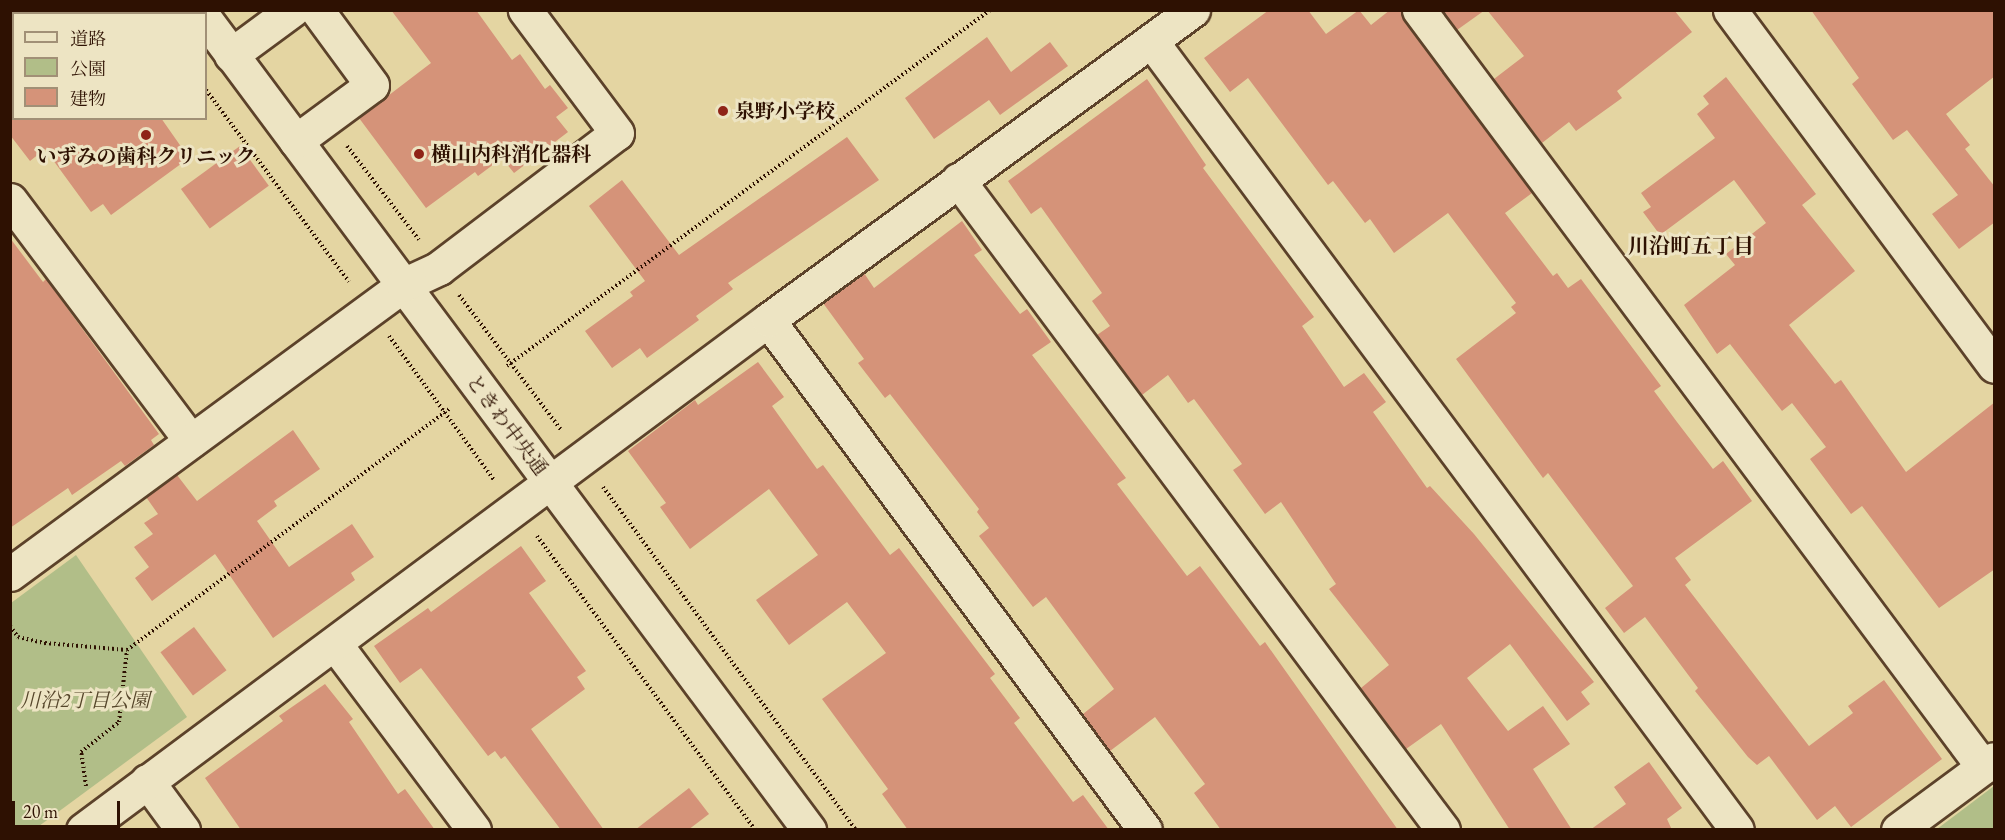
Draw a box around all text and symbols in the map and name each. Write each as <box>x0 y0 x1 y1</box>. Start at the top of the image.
legend <box>12 12 207 120</box>
text: 道路 <box>70 27 106 50</box>
text: 公園 <box>70 57 106 80</box>
text: 建物 <box>70 87 106 110</box>
place label: 泉野小学校 <box>735 99 835 123</box>
marker: 泉野小学校 <box>716 104 730 118</box>
marker: いずみの歯科クリニック <box>139 128 153 142</box>
place label: 横山内科消化器科 <box>431 142 591 166</box>
place label: いずみの歯科クリニック <box>36 144 256 168</box>
marker: 横山内科消化器科 <box>412 147 426 161</box>
district label: 川沿町五丁目 <box>1628 233 1754 259</box>
street label: ときわ中央通 <box>461 370 553 480</box>
park label: 川沿2丁目公園 <box>20 688 150 712</box>
scale bar <box>15 789 123 827</box>
text: 20 m <box>23 800 58 823</box>

